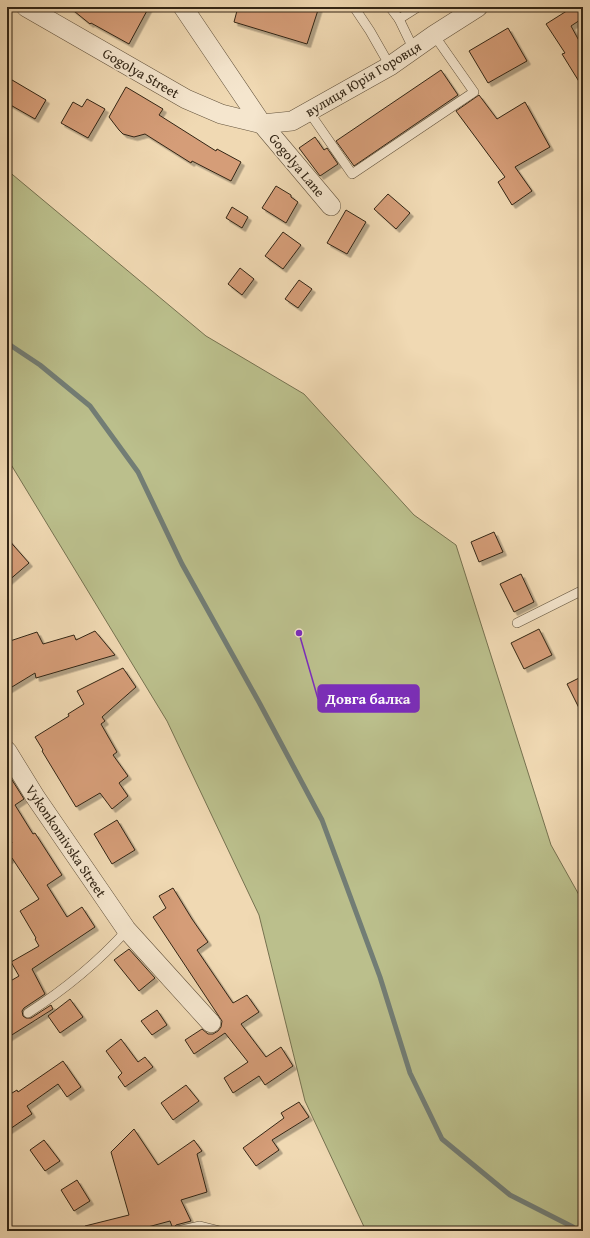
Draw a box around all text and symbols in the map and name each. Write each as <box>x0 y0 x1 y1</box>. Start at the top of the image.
street label: вулиця Юрія Горовця <box>301 36 425 122</box>
street label: Gogolya Street <box>99 43 183 103</box>
street label: Gogolya Lane <box>264 129 330 202</box>
callout: Довга балка <box>318 685 419 712</box>
text: Довга балка <box>325 688 411 709</box>
street label: Vykonkomivska Street <box>21 781 111 901</box>

